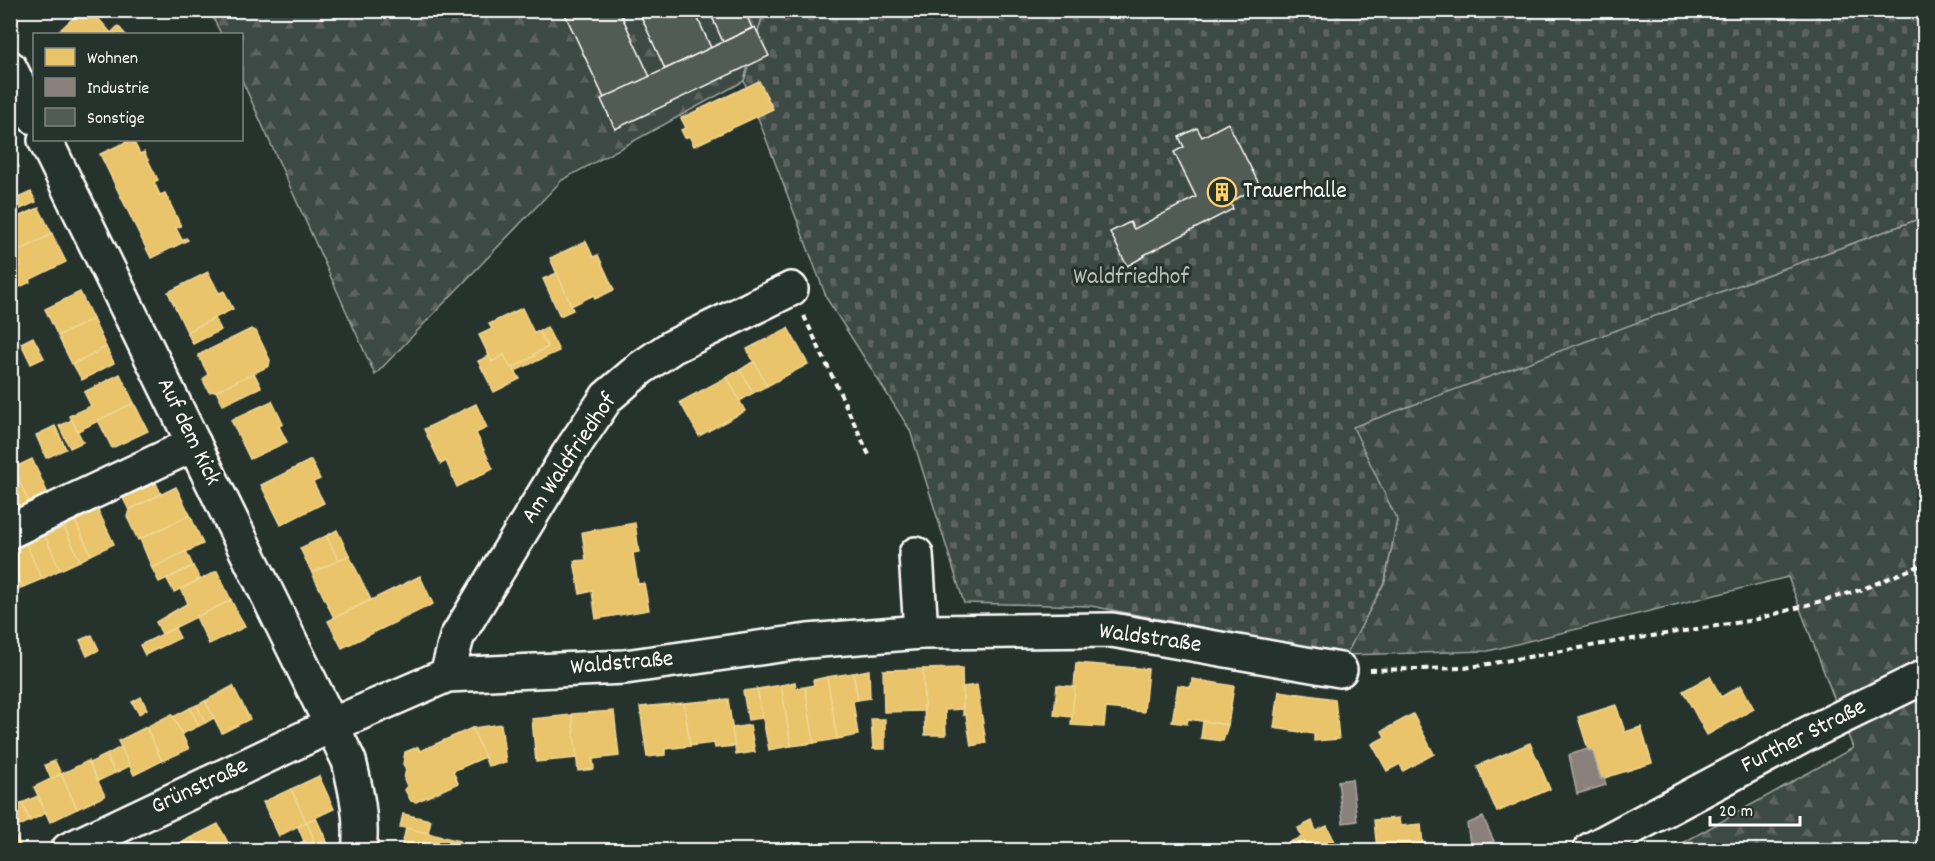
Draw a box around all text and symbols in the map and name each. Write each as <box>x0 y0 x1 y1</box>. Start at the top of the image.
legend <box>33 33 243 141</box>
text: Wohnen <box>87 47 138 72</box>
text: Industrie <box>87 77 149 102</box>
text: Sonstige <box>87 107 145 132</box>
place label: Trauerhalle <box>1243 175 1347 209</box>
building icon: Trauerhalle <box>1206 176 1238 208</box>
park label: Waldfriedhof <box>1073 261 1189 295</box>
street label: Auf dem Kick <box>147 372 229 492</box>
street label: Am Waldfriedhof <box>514 387 627 531</box>
street label: Waldstraße <box>1097 615 1203 663</box>
street label: Waldstraße <box>569 643 675 685</box>
street label: Further Straße <box>1736 691 1872 783</box>
street label: Grünstraße <box>146 750 254 824</box>
scale bar <box>1710 789 1800 827</box>
text: 20 m <box>1719 800 1753 825</box>

